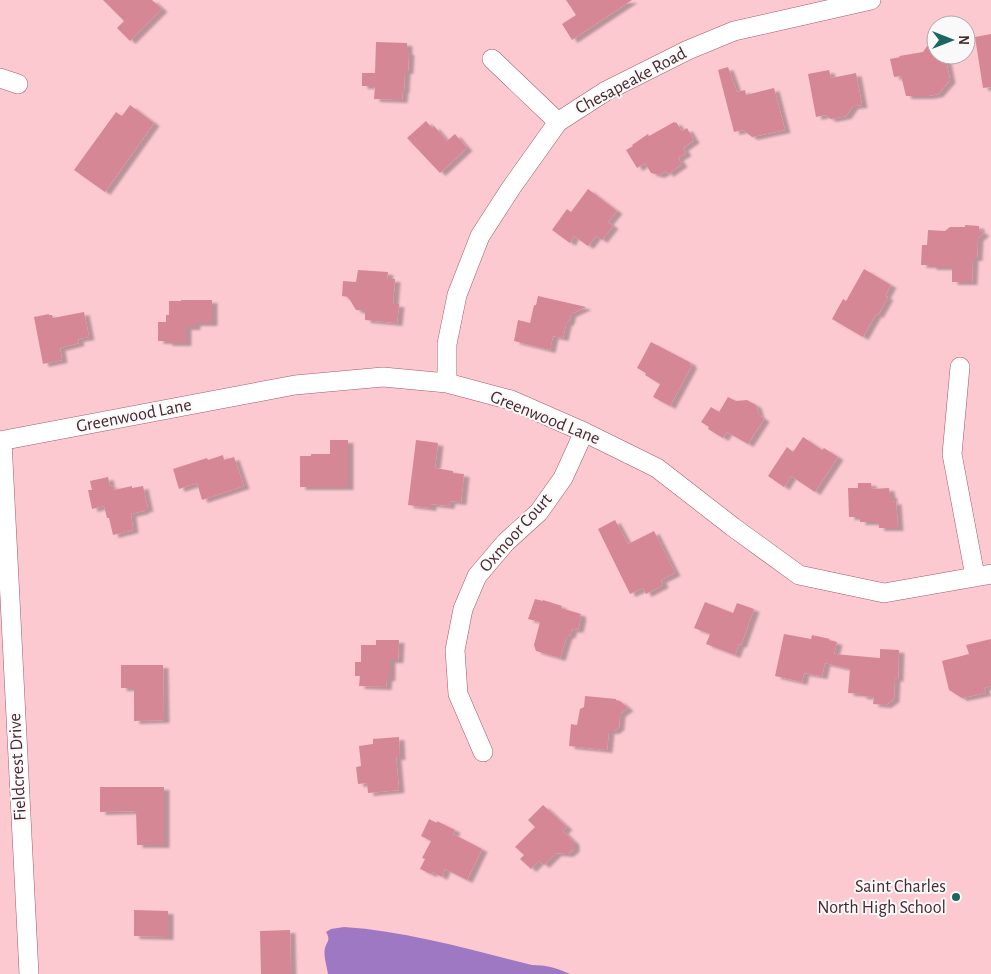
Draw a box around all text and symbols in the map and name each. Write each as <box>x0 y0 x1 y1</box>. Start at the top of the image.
north arrow <box>926 15 976 65</box>
text: N <box>956 35 970 45</box>
street label: Chesapeake Road <box>573 44 689 118</box>
street label: Greenwood Lane <box>487 388 603 448</box>
street label: Greenwood Lane <box>75 396 193 436</box>
street label: Oxmoor Court <box>476 490 556 576</box>
street label: Fieldcrest Drive <box>6 713 30 821</box>
place label: Saint Charles North High School <box>817 878 946 917</box>
marker: Saint Charles North High School <box>950 891 962 903</box>

